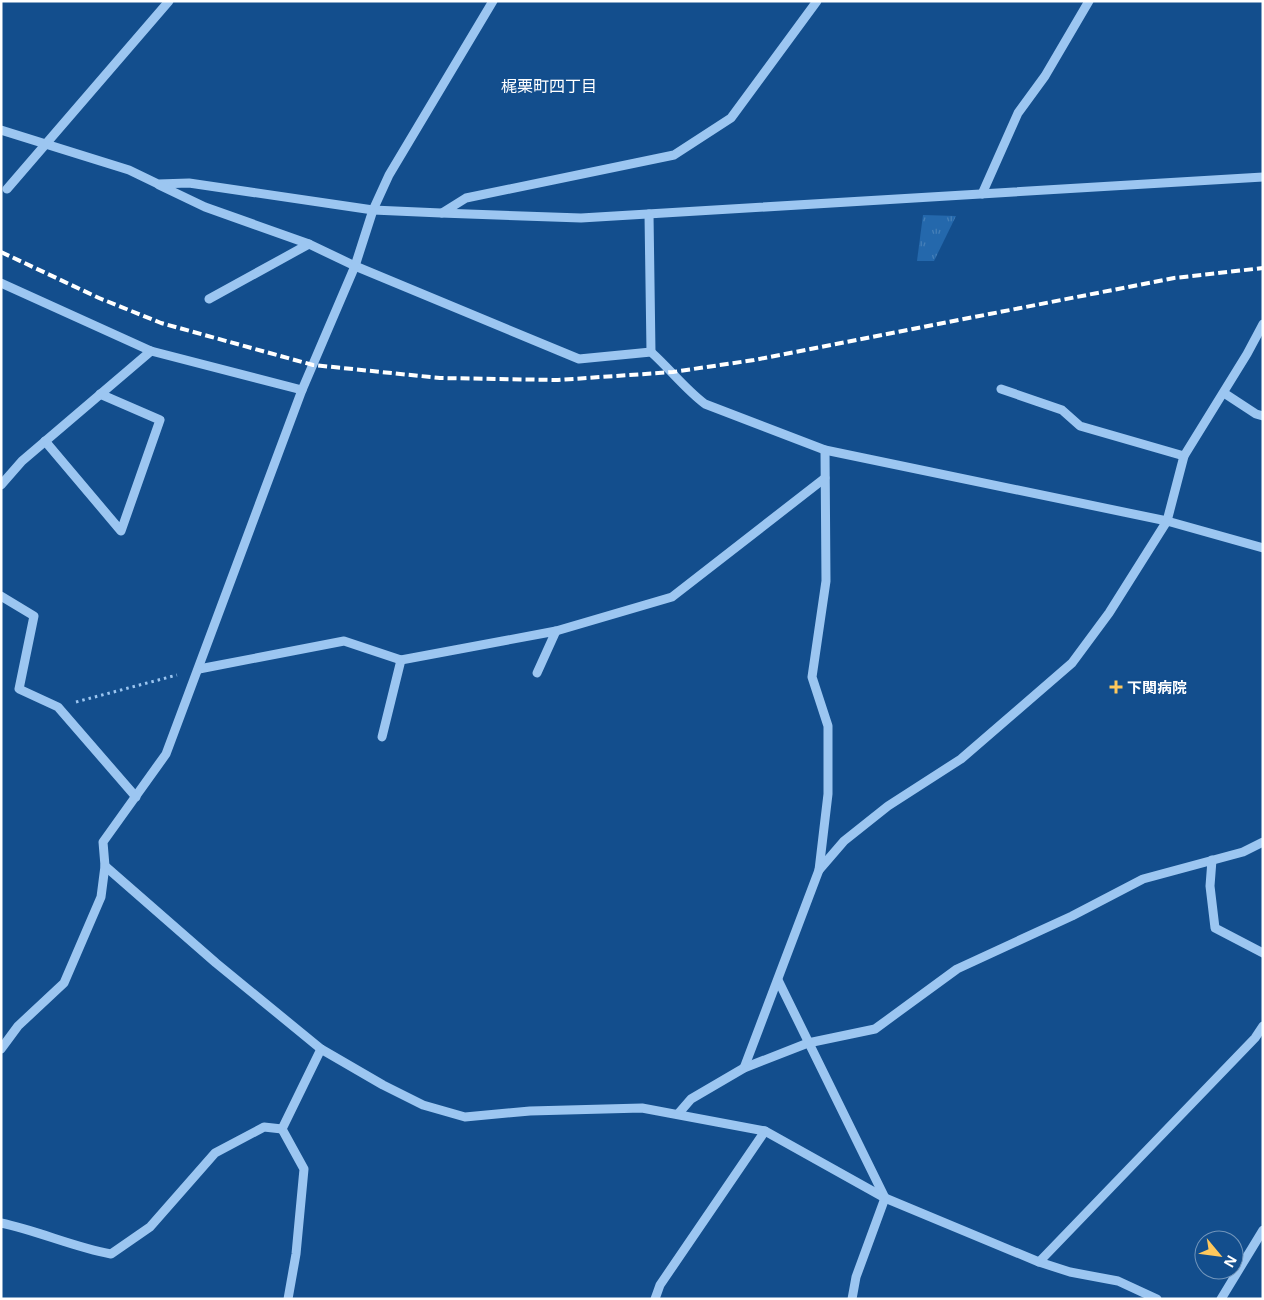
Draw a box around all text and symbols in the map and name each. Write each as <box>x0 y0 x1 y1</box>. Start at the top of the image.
district label: 梶栗町四丁目 <box>501 75 597 97</box>
place label: 下関病院 <box>1127 677 1187 697</box>
marker: 下関病院 <box>1109 680 1123 694</box>
north arrow <box>1194 1230 1244 1280</box>
text: N <box>1220 1252 1242 1271</box>

